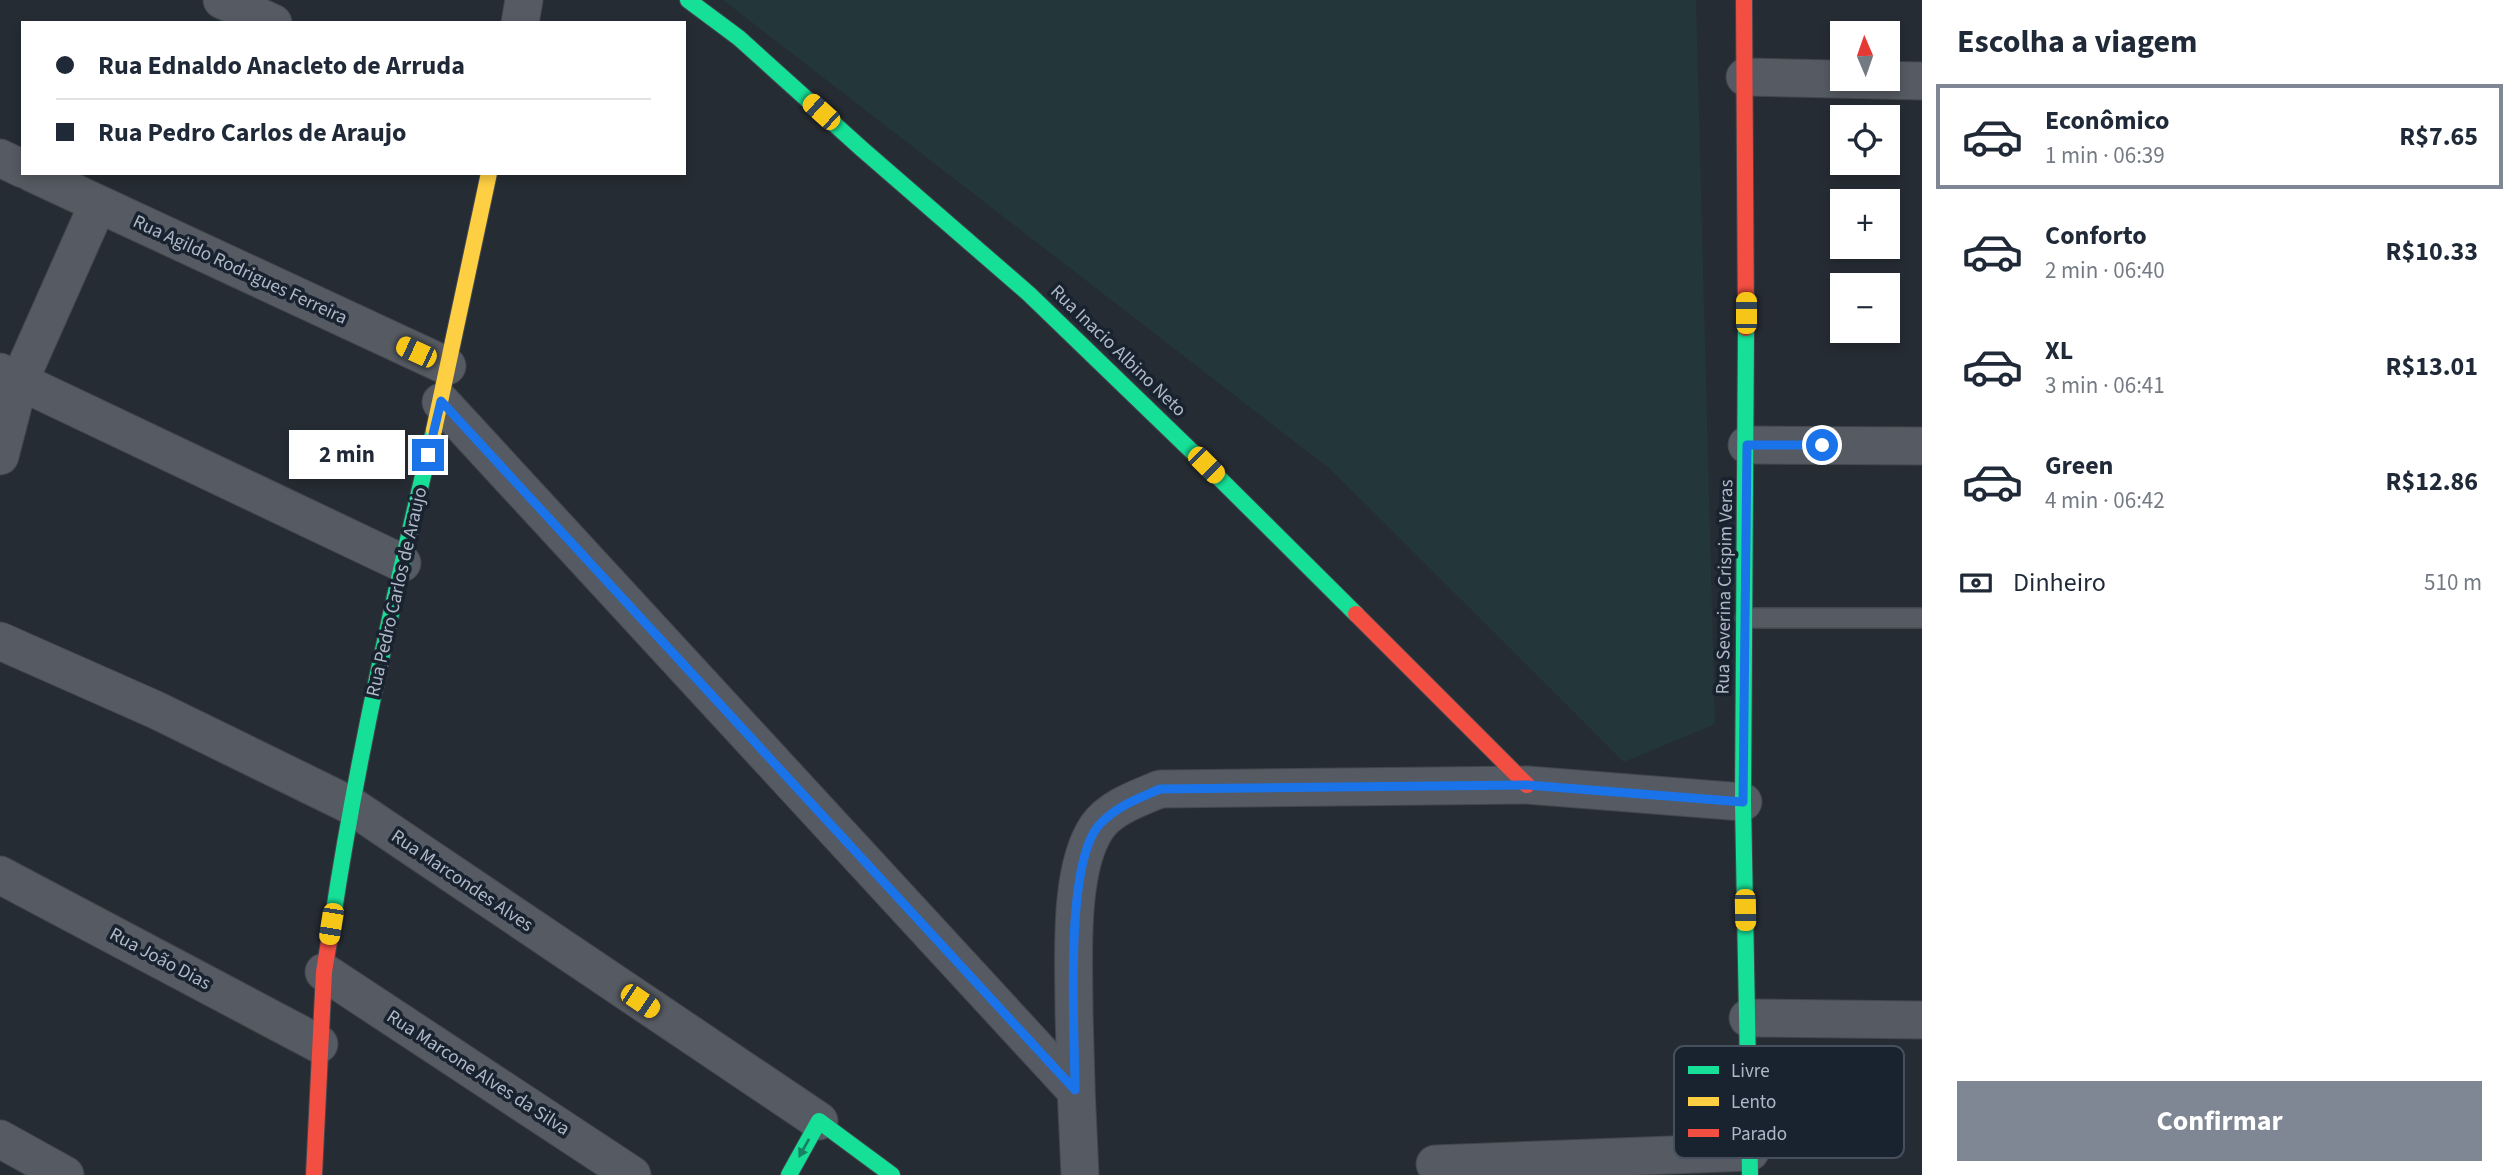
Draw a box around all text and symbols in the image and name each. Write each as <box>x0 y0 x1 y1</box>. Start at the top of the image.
text: Escolha a viagem <box>1957 19 2197 65</box>
north arrow <box>1830 21 1900 91</box>
map controls <box>1830 21 1900 343</box>
text: Rua Ednaldo Anacleto de Arruda <box>98 47 465 84</box>
car <box>799 90 844 134</box>
text: Econômico <box>2045 102 2170 139</box>
button: locate <box>1830 105 1900 175</box>
icon: car <box>1961 105 2024 168</box>
text: Rua Pedro Carlos de Araujo <box>98 114 406 151</box>
text: R$7.65 <box>2399 118 2478 155</box>
text: 1 min · 06:39 <box>2045 139 2165 172</box>
button: + <box>1830 189 1900 259</box>
street label: Rua Agildo Rodrigues Ferreira <box>128 208 352 332</box>
text: Conforto <box>2045 217 2147 254</box>
icon: car <box>1961 220 2024 283</box>
text: R$10.33 <box>2386 233 2478 270</box>
text: 2 min · 06:40 <box>2045 254 2165 287</box>
button: − <box>1830 273 1900 343</box>
street label: Rua Inacio Albino Neto <box>1044 279 1192 423</box>
car <box>1736 292 1757 334</box>
text: XL <box>2045 332 2073 369</box>
car <box>393 334 440 370</box>
icon: car <box>1961 335 2024 398</box>
text: R$13.01 <box>2386 348 2478 385</box>
text: 3 min · 06:41 <box>2045 369 2165 402</box>
route start <box>1806 429 1838 461</box>
callout: 2 min <box>288 430 404 480</box>
text: 2 min <box>319 438 375 471</box>
route end <box>412 439 444 471</box>
car <box>1184 443 1229 487</box>
text: Green <box>2045 447 2113 484</box>
icon: car <box>1961 450 2024 513</box>
text: R$12.86 <box>2386 463 2478 500</box>
street label: Rua Severina Crispim Veras <box>1710 479 1740 695</box>
text: 4 min · 06:42 <box>2045 484 2165 517</box>
street label: Rua Pedro Carlos de Araujo <box>360 485 434 699</box>
icon: cash <box>1957 564 1995 602</box>
text: Dinheiro <box>2013 564 2106 601</box>
text: 510 m <box>2424 566 2482 599</box>
street label: Rua Marcondes Alves <box>385 823 539 939</box>
car <box>1735 889 1756 931</box>
car <box>318 902 345 946</box>
street label: Rua João Dias <box>105 921 215 997</box>
car <box>617 981 664 1021</box>
street label: Rua Marcone Alves da Silva <box>381 1004 575 1142</box>
legend <box>1674 1046 1904 1158</box>
text: Livre <box>1731 1058 1770 1085</box>
button: Confirmar <box>1957 1081 2482 1161</box>
text: Lento <box>1731 1089 1776 1116</box>
text: Parado <box>1731 1121 1787 1148</box>
one-way arrow <box>798 1138 810 1158</box>

